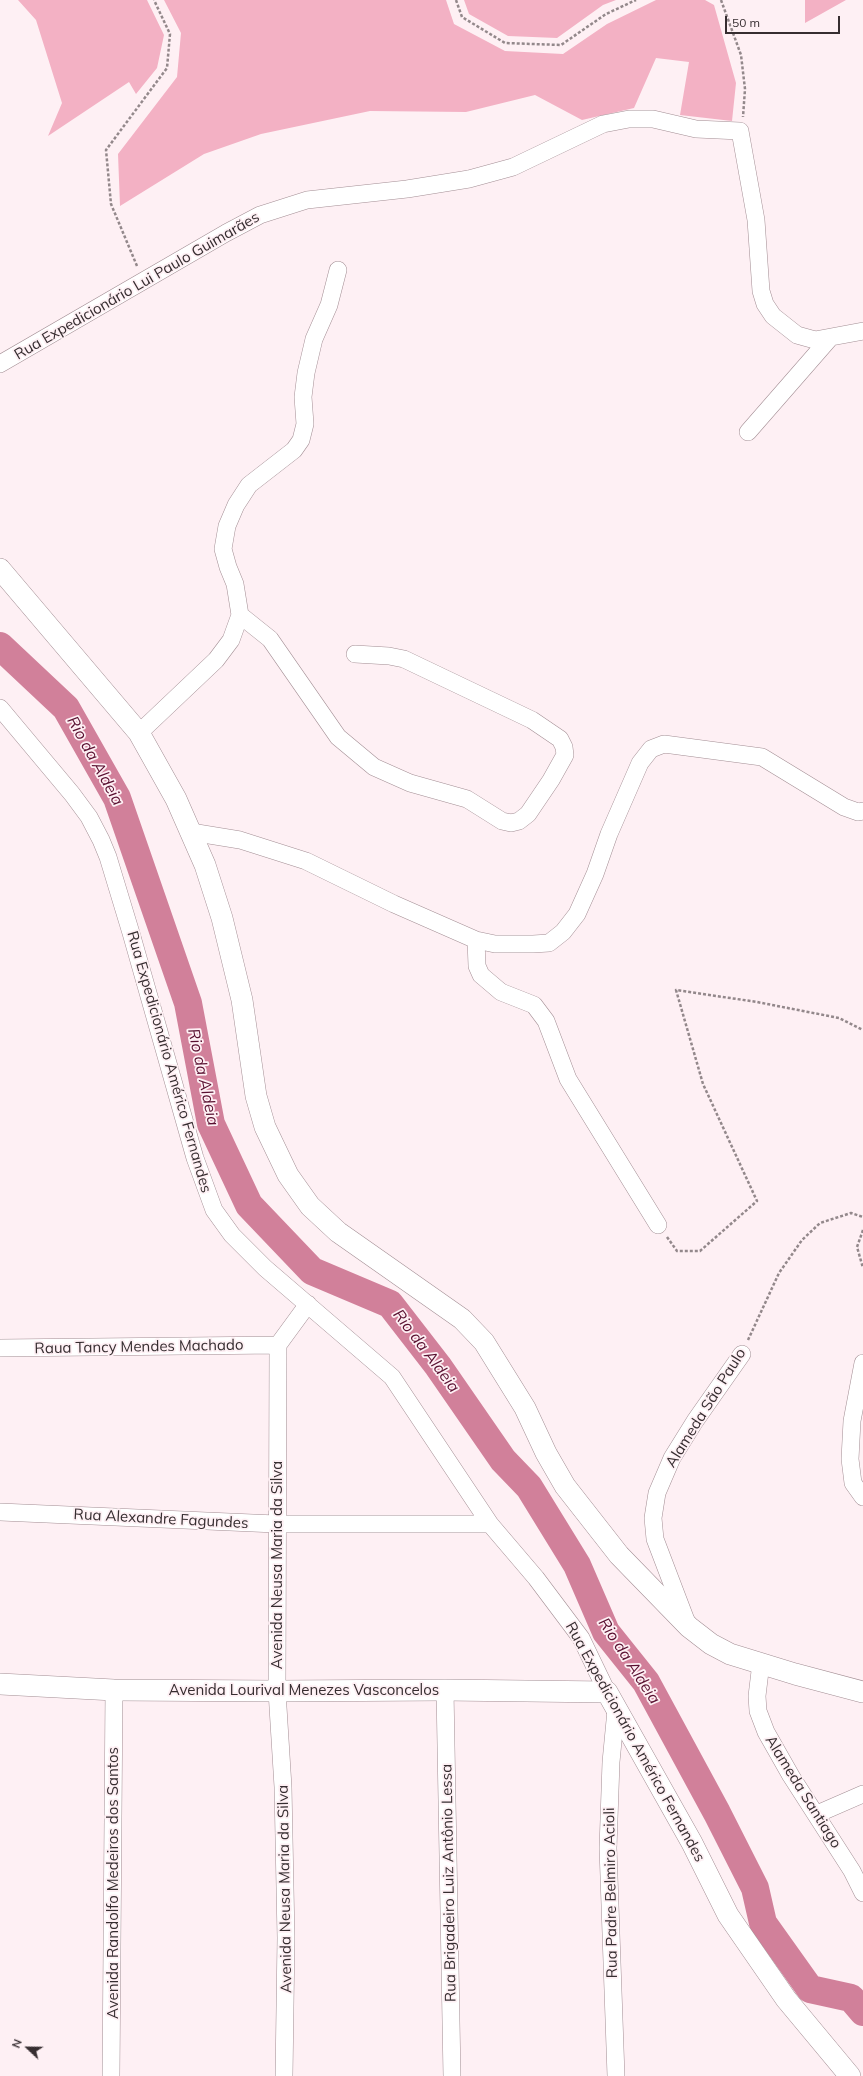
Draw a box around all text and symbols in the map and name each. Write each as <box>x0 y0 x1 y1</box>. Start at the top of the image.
scale bar <box>727 8 842 34</box>
text: 50 m <box>732 15 760 30</box>
street label: Rua Expedicionário Lui Paulo Guimarães <box>11 208 263 364</box>
water label: Rio da Aldeia <box>63 713 127 809</box>
street label: Rua Expedicionário Américo Fernandes <box>123 929 215 1195</box>
water label: Rio da Aldeia <box>183 1027 223 1127</box>
water label: Rio da Aldeia <box>389 1306 463 1396</box>
street label: Raua Tancy Mendes Machado <box>34 1336 244 1358</box>
street label: Alameda São Paulo <box>662 1345 750 1471</box>
street label: Avenida Neusa Maria da Silva <box>268 1461 286 1669</box>
street label: Rua Alexandre Fagundes <box>73 1505 249 1533</box>
water label: Rio da Aldeia <box>594 1614 664 1708</box>
street label: Rua Expedicionário Américo Fernandes <box>561 1619 709 1865</box>
street label: Avenida Lourival Menezes Vasconcelos <box>169 1681 439 1699</box>
street label: Alameda Santiago <box>761 1732 845 1852</box>
street label: Avenida Randolfo Medeiros dos Santos <box>104 1747 122 2019</box>
street label: Rua Brigadeiro Luiz Antônio Lessa <box>438 1764 460 2002</box>
street label: Avenida Neusa Maria da Silva <box>274 1785 296 1993</box>
street label: Rua Padre Belmiro Acioli <box>601 1807 621 1979</box>
north arrow <box>8 2028 48 2068</box>
text: N <box>9 2037 25 2050</box>

